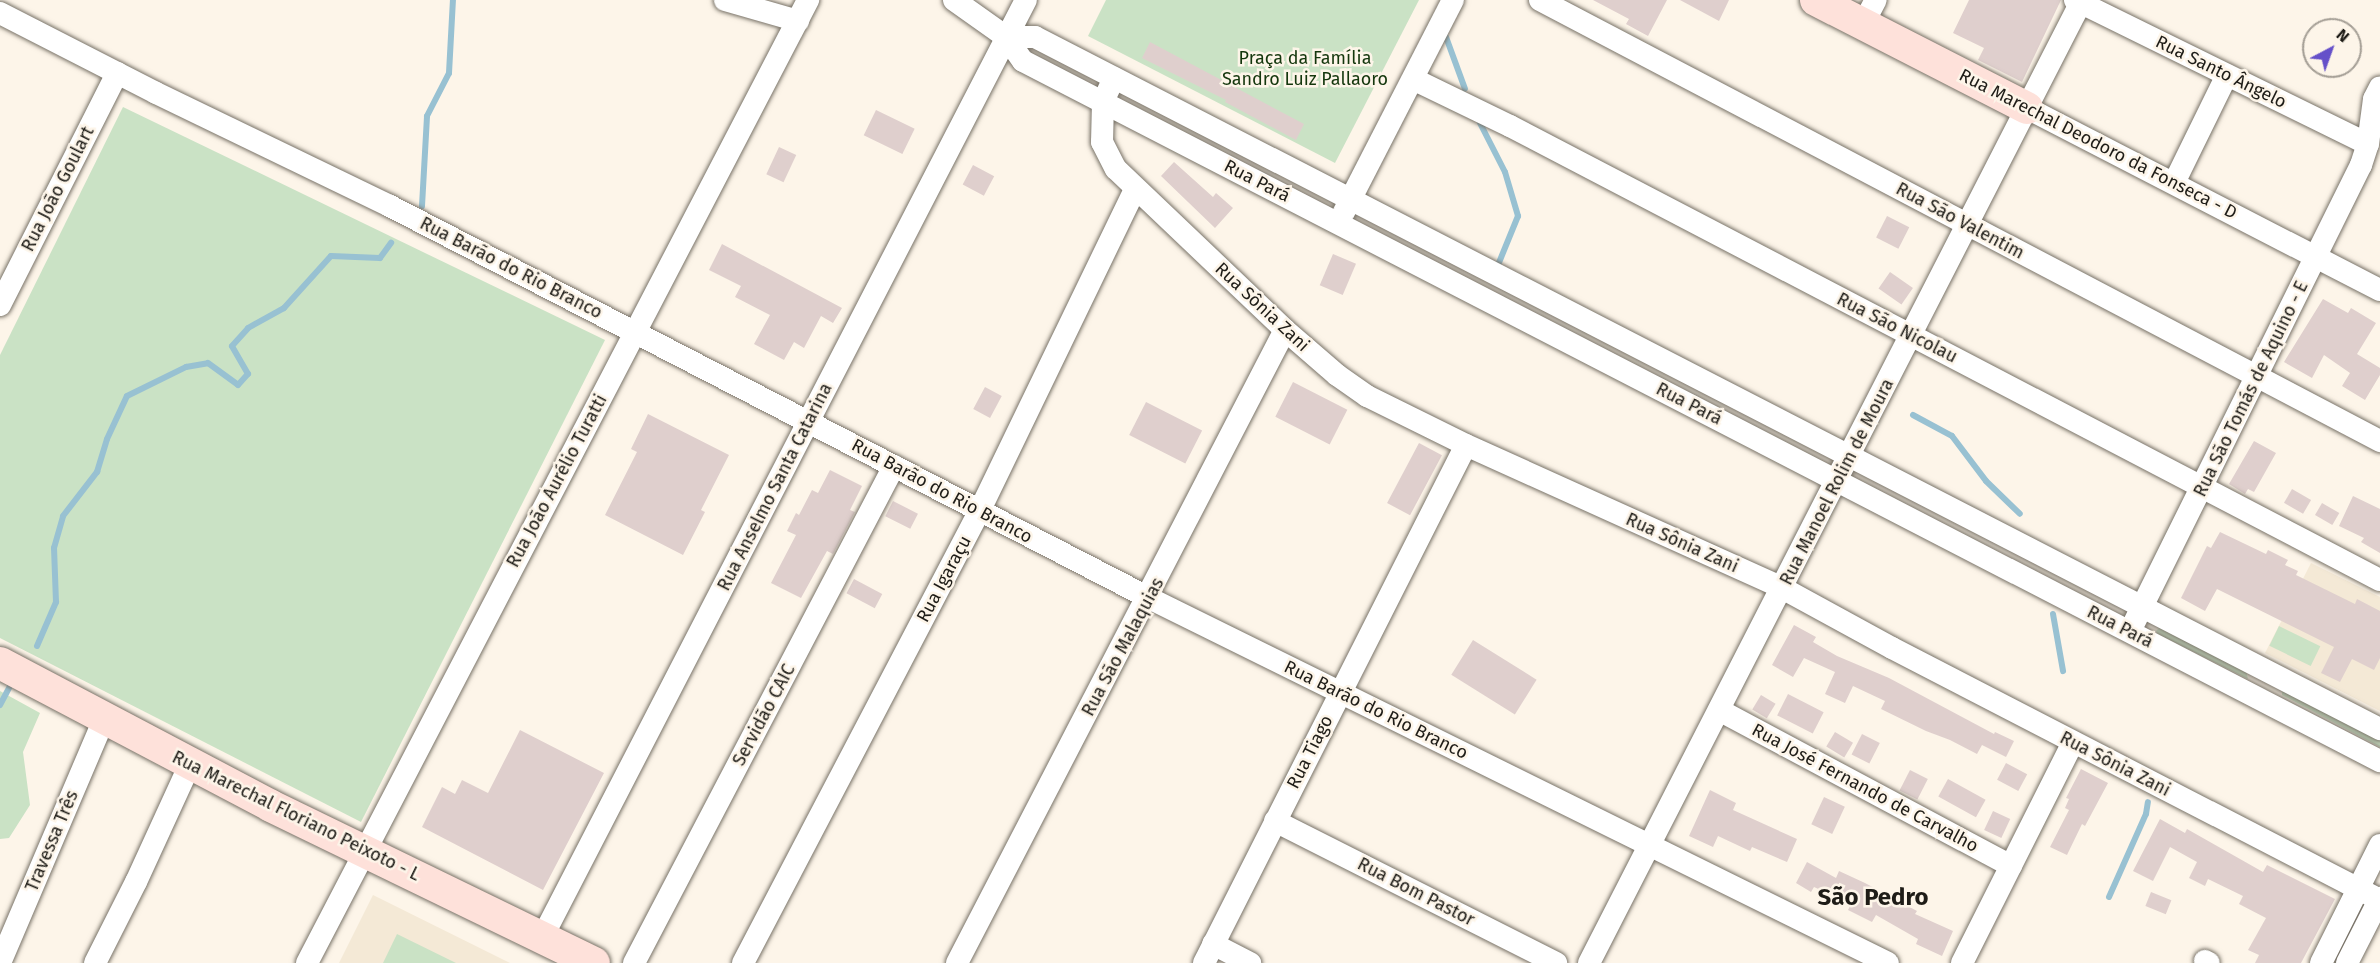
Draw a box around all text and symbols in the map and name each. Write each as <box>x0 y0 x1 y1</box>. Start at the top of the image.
north arrow <box>2302 18 2362 78</box>
text: N <box>2333 25 2353 46</box>
street label: Rua Santo Ângelo <box>2152 31 2290 113</box>
park label: Praça da Família Sandro Luiz Pallaoro <box>1222 48 1388 90</box>
street label: Rua Marechal Deodoro da Fonseca - D <box>1955 64 2241 224</box>
street label: Rua João Goulart <box>17 123 99 255</box>
street label: Rua Pará <box>1220 155 1294 207</box>
street label: Rua São Valentim <box>1892 178 2028 264</box>
street label: Rua Barão do Rio Branco <box>416 213 606 323</box>
street label: Rua Sônia Zani <box>1210 258 1314 356</box>
street label: Rua São Tomás de Aquino - E <box>2189 278 2313 500</box>
street label: Rua São Nicolau <box>1833 288 1961 368</box>
street label: Rua Manoel Rolim de Moura <box>1775 375 1899 589</box>
street label: Rua Pará <box>1652 378 1726 430</box>
street label: Rua Anselmo Santa Catarina <box>713 380 837 594</box>
street label: Rua João Aurélio Turatti <box>502 391 612 571</box>
street label: Rua Barão do Rio Branco <box>848 434 1036 548</box>
street label: Rua Sônia Zani <box>1622 509 1742 577</box>
street label: Rua Igaraçu <box>912 532 976 626</box>
street label: Rua São Malaquias <box>1077 574 1169 720</box>
street label: Rua Pará <box>2083 601 2157 653</box>
street label: Rua Barão do Rio Branco <box>1281 656 1471 764</box>
street label: Servidão CAIC <box>728 660 800 770</box>
street label: Rua Tiago <box>1282 712 1338 792</box>
street label: Rua José Fernando de Carvalho <box>1748 719 1982 857</box>
street label: Rua Sônia Zani <box>2056 727 2174 801</box>
street label: Rua Marechal Floriano Peixoto - L <box>169 746 423 886</box>
street label: Travessa Três <box>21 787 83 895</box>
street label: Rua Bom Pastor <box>1354 853 1478 931</box>
district label: São Pedro <box>1818 884 1928 912</box>

